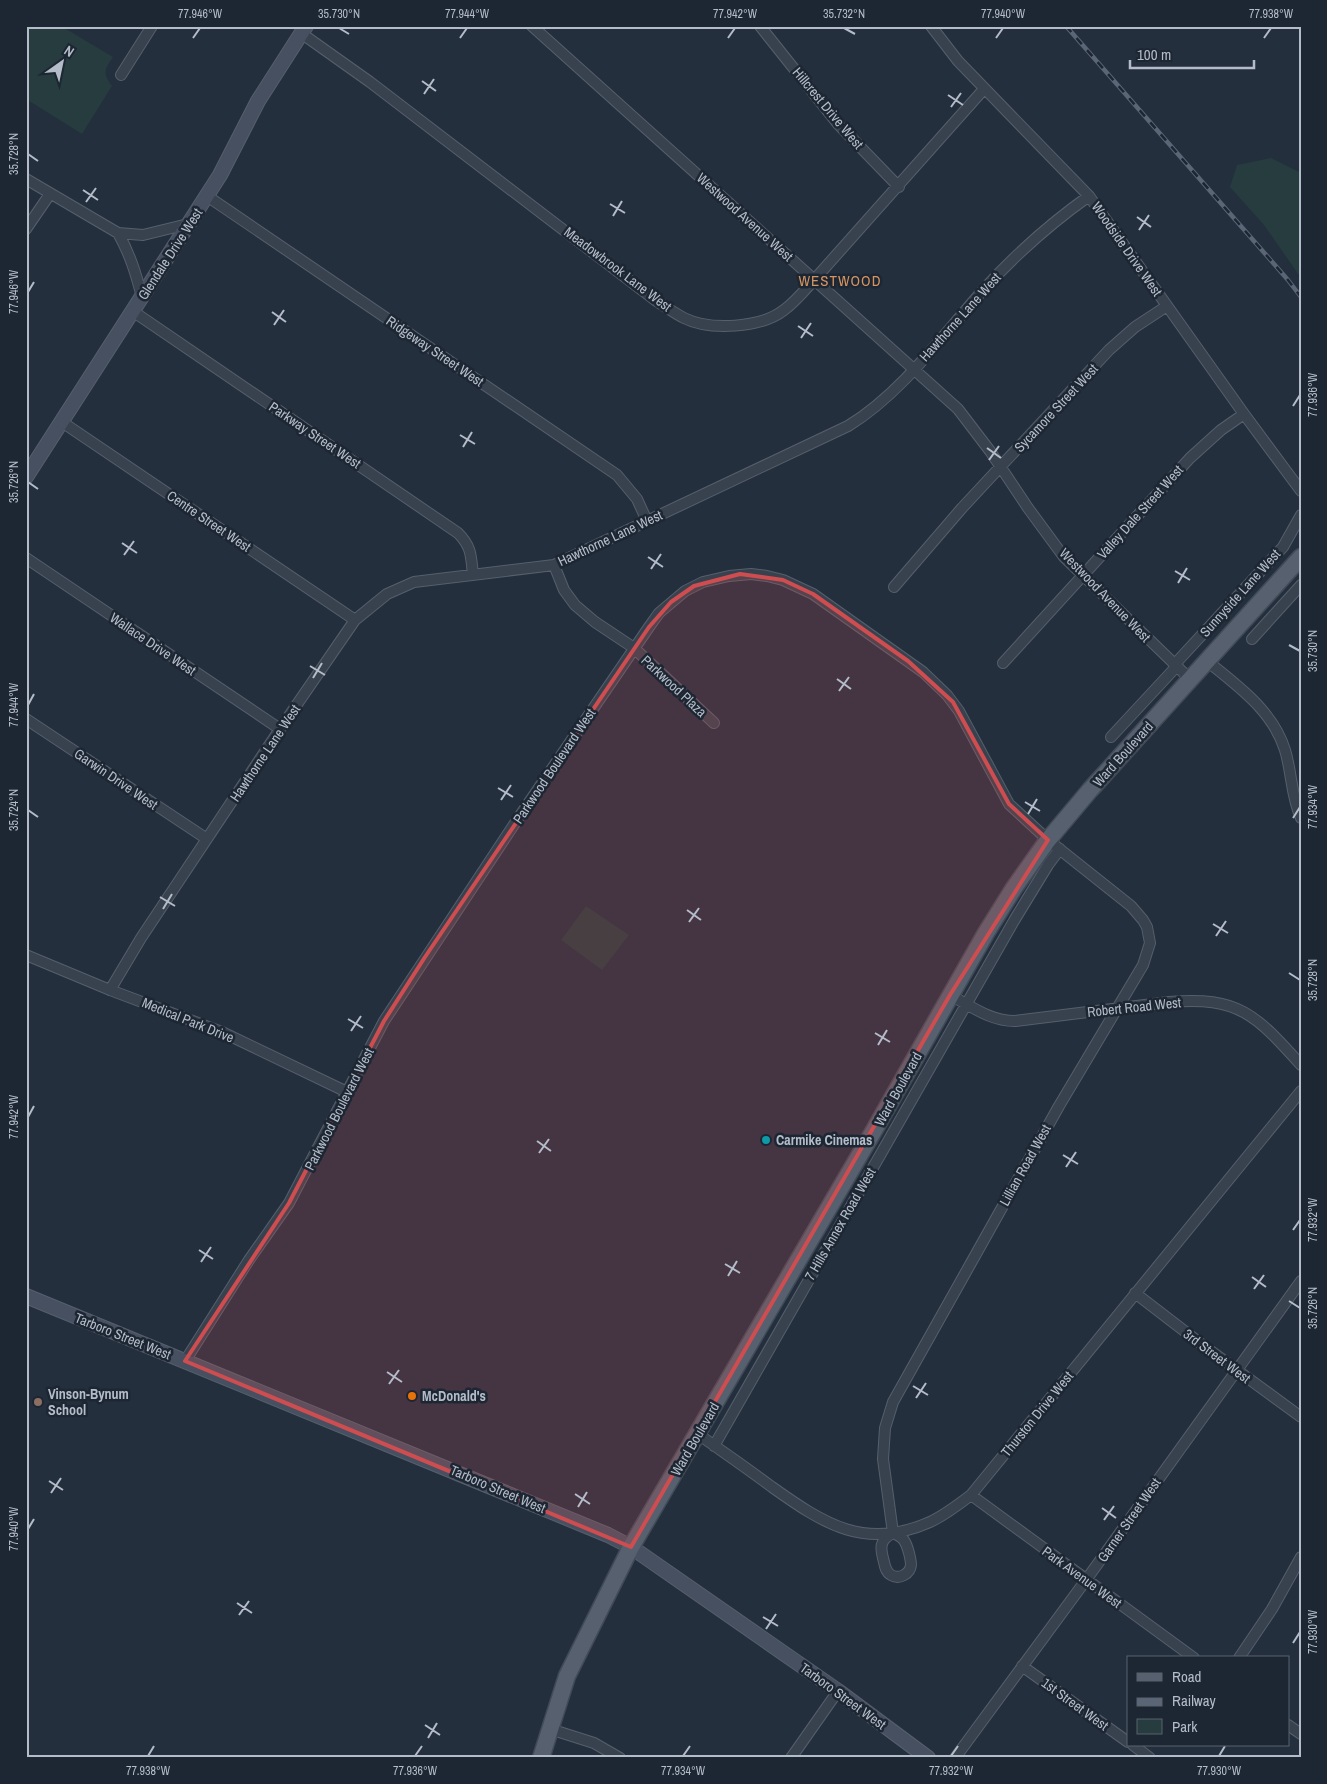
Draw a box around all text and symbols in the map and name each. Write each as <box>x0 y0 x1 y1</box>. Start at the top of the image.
text: 77.946°W <box>178 6 223 22</box>
text: 35.730°N <box>318 6 360 22</box>
text: 77.944°W <box>445 6 490 22</box>
text: 77.942°W <box>713 6 758 22</box>
text: 35.732°N <box>823 6 865 22</box>
text: 77.940°W <box>981 6 1026 22</box>
text: 77.938°W <box>1249 6 1294 22</box>
north arrow <box>38 38 88 88</box>
scale bar <box>1130 38 1253 70</box>
text: N <box>61 41 77 61</box>
text: 100 m <box>1137 44 1171 65</box>
street label: Hillcrest Drive West <box>789 63 867 153</box>
text: 35.728°N <box>6 133 22 175</box>
street label: Westwood Avenue West <box>693 169 797 265</box>
street label: Woodside Drive West <box>1088 198 1166 300</box>
street label: Glendale Drive West <box>134 205 206 303</box>
street label: Meadowbrook Lane West <box>561 223 675 315</box>
text: 77.946°W <box>6 269 22 314</box>
street label: Hawthorne Lane West <box>915 269 1005 365</box>
district label: WESTWOOD <box>798 270 882 291</box>
street label: Ridgeway Street West <box>383 312 487 390</box>
street label: Sycamore Street West <box>1010 360 1102 456</box>
text: 77.936°W <box>1305 372 1321 417</box>
street label: Parkway Street West <box>266 398 364 472</box>
text: 35.726°N <box>6 461 22 503</box>
street label: Valley Dale Street West <box>1093 461 1187 563</box>
street label: Centre Street West <box>164 486 254 556</box>
street label: Hawthorne Lane West <box>555 506 665 570</box>
street label: Westwood Avenue West <box>1056 544 1154 646</box>
street label: Sunnyside Lane West <box>1196 545 1284 641</box>
street label: Wallace Drive West <box>106 609 200 679</box>
text: 35.730°N <box>1305 630 1321 672</box>
street label: Parkwood Plaza <box>638 651 711 721</box>
text: 77.944°W <box>6 682 22 727</box>
street label: Hawthorne Lane West <box>226 701 304 805</box>
street label: Parkwood Boulevard West <box>509 705 599 827</box>
street label: Ward Boulevard <box>1089 718 1157 790</box>
street label: Garwin Drive West <box>71 744 161 814</box>
text: 77.934°W <box>1305 784 1321 829</box>
text: 35.724°N <box>6 789 22 831</box>
text: 35.728°N <box>1305 959 1321 1001</box>
street label: Medical Park Drive <box>139 993 237 1047</box>
street label: Robert Road West <box>1086 993 1182 1021</box>
street label: Parkwood Boulevard West <box>300 1045 378 1173</box>
street label: Ward Boulevard <box>870 1049 926 1129</box>
text: 77.942°W <box>6 1094 22 1139</box>
street label: Lillian Road West <box>995 1121 1055 1209</box>
place label: Carmike Cinemas <box>776 1131 872 1149</box>
marker: Carmike Cinemas <box>760 1134 772 1146</box>
street label: 7 Hills Annex Road West <box>801 1165 879 1283</box>
text: 77.932°W <box>1305 1197 1321 1242</box>
text: 35.726°N <box>1305 1287 1321 1329</box>
street label: Tarboro Street West <box>72 1309 174 1363</box>
street label: 3rd Street West <box>1180 1325 1254 1387</box>
street label: Thurston Drive West <box>997 1368 1077 1460</box>
place label: Vinson-Bynum School <box>48 1385 129 1419</box>
place label: McDonald's <box>422 1387 486 1405</box>
marker: McDonald's <box>406 1390 418 1402</box>
marker: Vinson-Bynum School <box>32 1396 44 1408</box>
street label: Ward Boulevard <box>667 1399 723 1479</box>
street label: Tarboro Street West <box>447 1461 549 1517</box>
street label: Garner Street West <box>1093 1474 1165 1566</box>
text: 77.940°W <box>6 1506 22 1551</box>
street label: Park Avenue West <box>1039 1542 1125 1612</box>
text: 77.930°W <box>1305 1609 1321 1654</box>
legend <box>1127 1656 1290 1746</box>
street label: Tarboro Street West <box>796 1659 890 1733</box>
text: Road <box>1172 1666 1201 1687</box>
street label: 1st Street West <box>1038 1674 1112 1734</box>
text: Railway <box>1172 1690 1217 1711</box>
text: Park <box>1172 1716 1198 1737</box>
text: 77.938°W <box>126 1763 171 1779</box>
text: 77.936°W <box>393 1763 438 1779</box>
text: 77.934°W <box>661 1763 706 1779</box>
text: 77.932°W <box>929 1763 974 1779</box>
text: 77.930°W <box>1197 1763 1242 1779</box>

